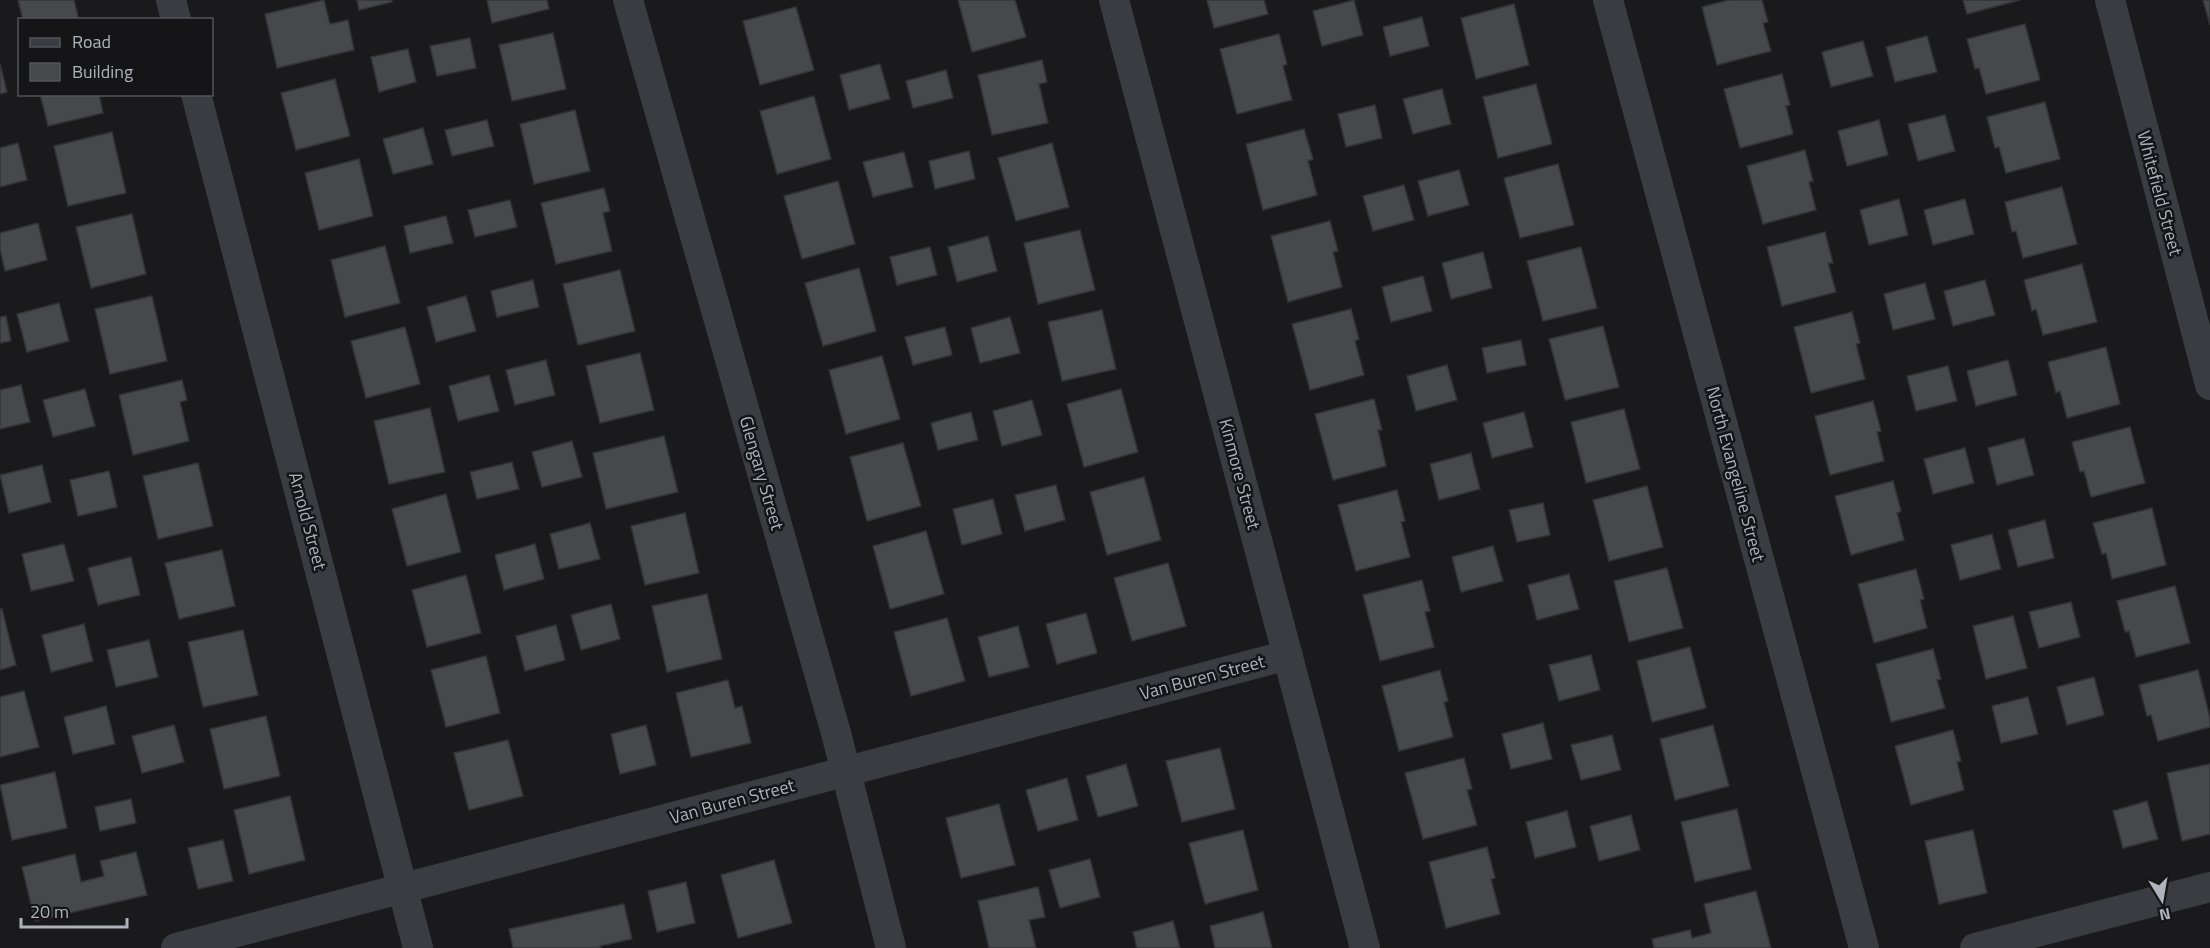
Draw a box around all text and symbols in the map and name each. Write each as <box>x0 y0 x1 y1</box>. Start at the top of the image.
legend <box>18 18 213 96</box>
text: Road <box>72 28 111 55</box>
text: Building <box>72 58 133 85</box>
street label: Whitefield Street <box>2130 128 2190 259</box>
street label: North Evangeline Street <box>1700 383 1773 565</box>
street label: Glengary Street <box>733 413 791 534</box>
street label: Kinmore Street <box>1212 415 1268 533</box>
street label: Arnold Street <box>282 469 334 574</box>
street label: Van Buren Street <box>1136 647 1268 707</box>
street label: Van Buren Street <box>666 771 798 831</box>
north arrow <box>2132 870 2192 930</box>
scale bar <box>21 891 128 929</box>
text: 20 m <box>30 898 69 925</box>
text: N <box>2157 902 2173 928</box>

